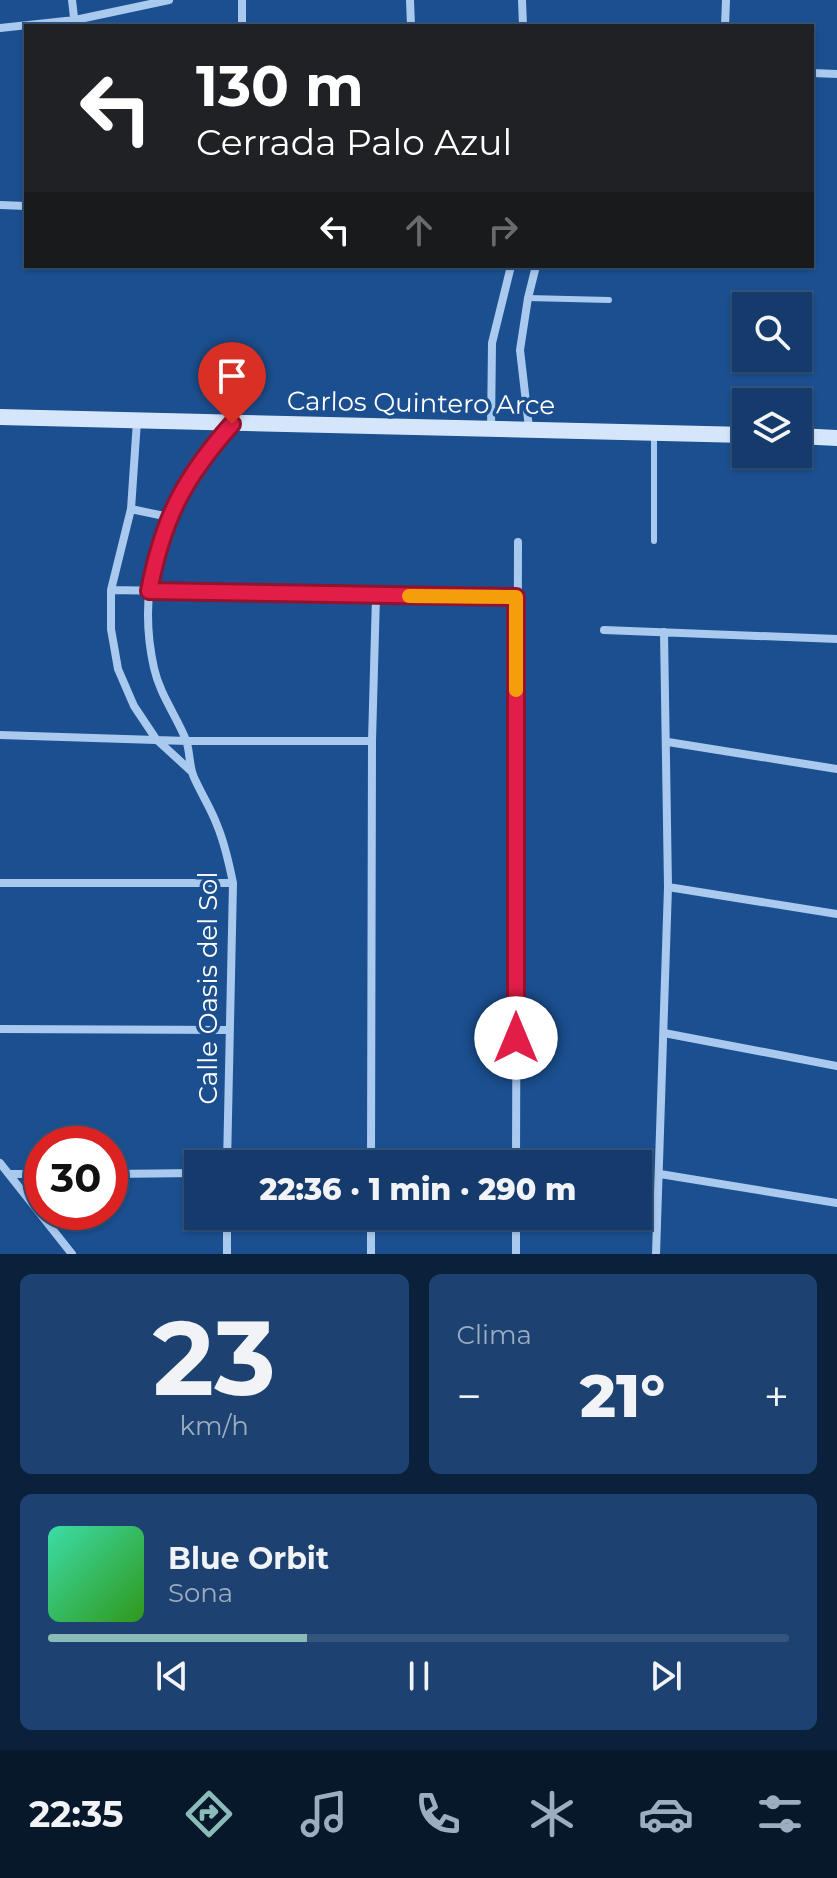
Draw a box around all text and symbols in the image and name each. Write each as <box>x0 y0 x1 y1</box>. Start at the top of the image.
text: 130 m <box>196 52 364 120</box>
icon: left <box>64 56 168 160</box>
text: Cerrada Palo Azul <box>196 120 512 164</box>
icon: left <box>313 208 357 252</box>
icon: ahead <box>397 208 441 252</box>
icon: right <box>481 208 525 252</box>
map controls <box>732 292 812 468</box>
button: search <box>732 292 812 372</box>
pin <box>198 342 266 424</box>
icon: arrive <box>210 354 254 398</box>
street label: Carlos Quintero Arce <box>287 385 555 421</box>
button: layers <box>732 388 812 468</box>
street label: Calle Oasis del Sol <box>192 872 224 1104</box>
position arrow <box>474 996 558 1080</box>
speed limit sign: 30 <box>24 1126 128 1230</box>
text: 22:36 · 1 min · 290 m <box>260 1171 576 1208</box>
text: 23 <box>153 1294 276 1421</box>
text: Clima <box>457 1319 532 1351</box>
text: 21° <box>580 1359 665 1432</box>
text: − <box>457 1369 482 1423</box>
text: + <box>764 1369 789 1423</box>
text: km/h <box>180 1410 249 1442</box>
text: Blue Orbit <box>168 1540 329 1577</box>
text: Sona <box>168 1577 233 1609</box>
icon: previous <box>150 1654 194 1698</box>
icon: pause <box>397 1654 441 1698</box>
icon: next <box>644 1654 688 1698</box>
icon: directions <box>181 1786 237 1842</box>
icon: music <box>296 1786 352 1842</box>
icon: phone <box>410 1786 466 1842</box>
icon: climate <box>524 1786 580 1842</box>
icon: car <box>638 1786 694 1842</box>
icon: filters <box>752 1786 808 1842</box>
text: 22:35 <box>29 1792 123 1836</box>

